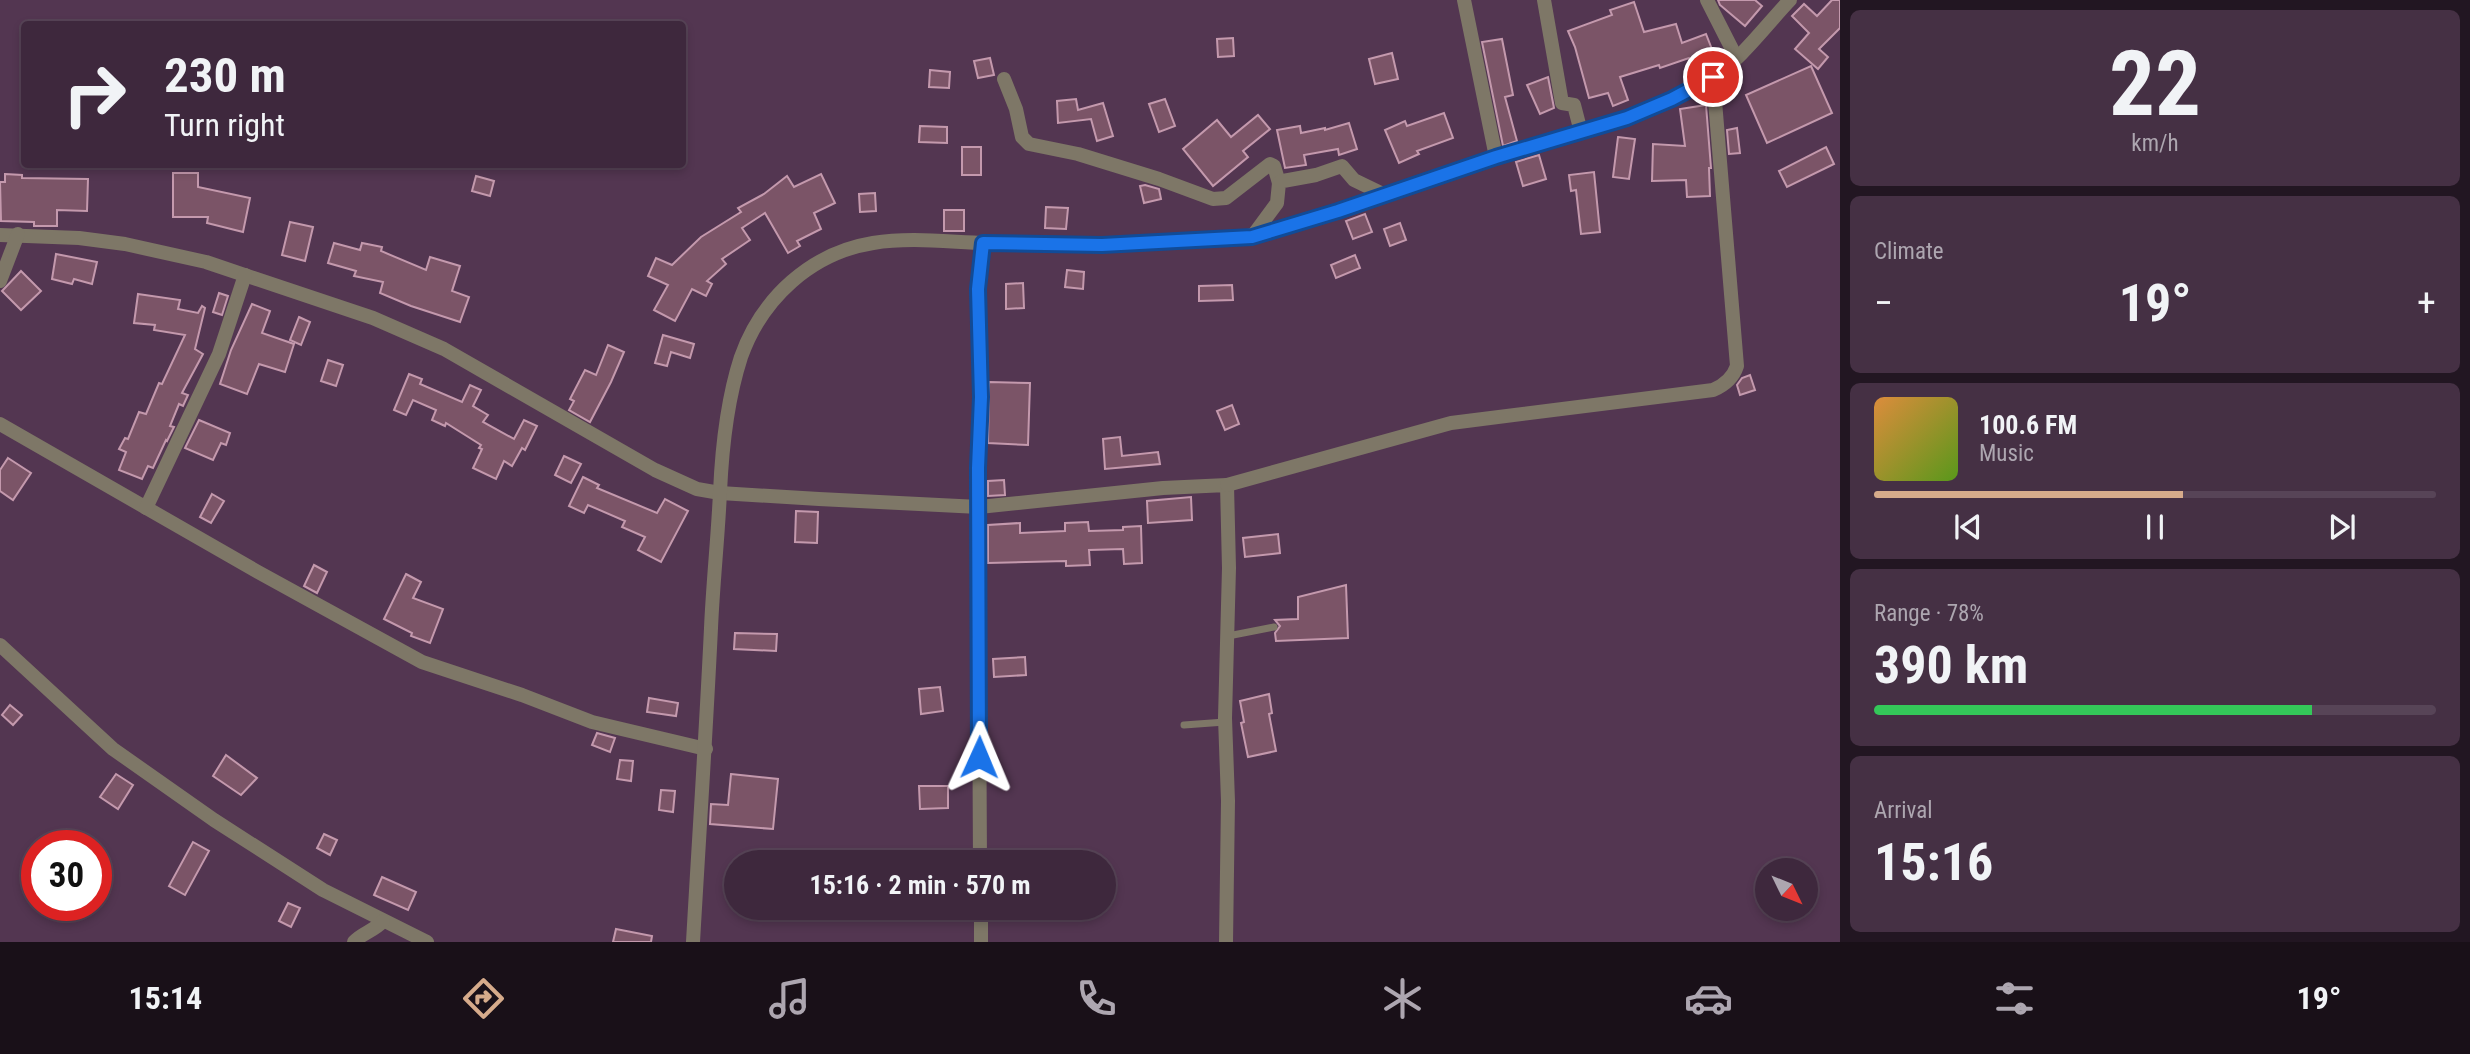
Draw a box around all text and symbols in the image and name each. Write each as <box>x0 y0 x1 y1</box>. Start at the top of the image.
text: 22 <box>2109 31 2201 137</box>
text: 230 m <box>164 47 286 104</box>
pin <box>1683 47 1743 107</box>
icon: right <box>49 49 140 140</box>
icon: arrive <box>1694 58 1732 96</box>
text: Turn right <box>164 106 285 144</box>
text: km/h <box>2131 130 2179 157</box>
text: Climate <box>1874 238 1944 265</box>
text: 19° <box>2119 273 2191 334</box>
text: − <box>1874 281 1893 325</box>
text: + <box>2417 281 2436 325</box>
text: 100.6 FM <box>1979 410 2077 440</box>
text: Music <box>1979 440 2034 467</box>
icon: previous <box>1949 508 1987 546</box>
icon: pause <box>2136 508 2174 546</box>
icon: next <box>2323 508 2361 546</box>
text: Range · 78% <box>1874 600 1984 627</box>
text: 390 km <box>1874 635 2028 696</box>
position arrow <box>942 720 1016 794</box>
text: Arrival <box>1874 797 1933 824</box>
speed limit sign: 30 <box>21 830 112 921</box>
text: 15:16 <box>1874 832 1993 893</box>
north arrow <box>1755 858 1818 920</box>
map controls <box>1755 858 1818 921</box>
text: 15:16 · 2 min · 570 m <box>810 870 1030 900</box>
icon: directions <box>459 974 508 1023</box>
icon: music <box>765 974 814 1023</box>
icon: phone <box>1072 974 1121 1023</box>
icon: climate <box>1378 974 1427 1023</box>
icon: car <box>1684 974 1733 1023</box>
icon: filters <box>1990 974 2039 1023</box>
text: 15:14 <box>129 979 202 1017</box>
text: 19° <box>2297 979 2341 1017</box>

